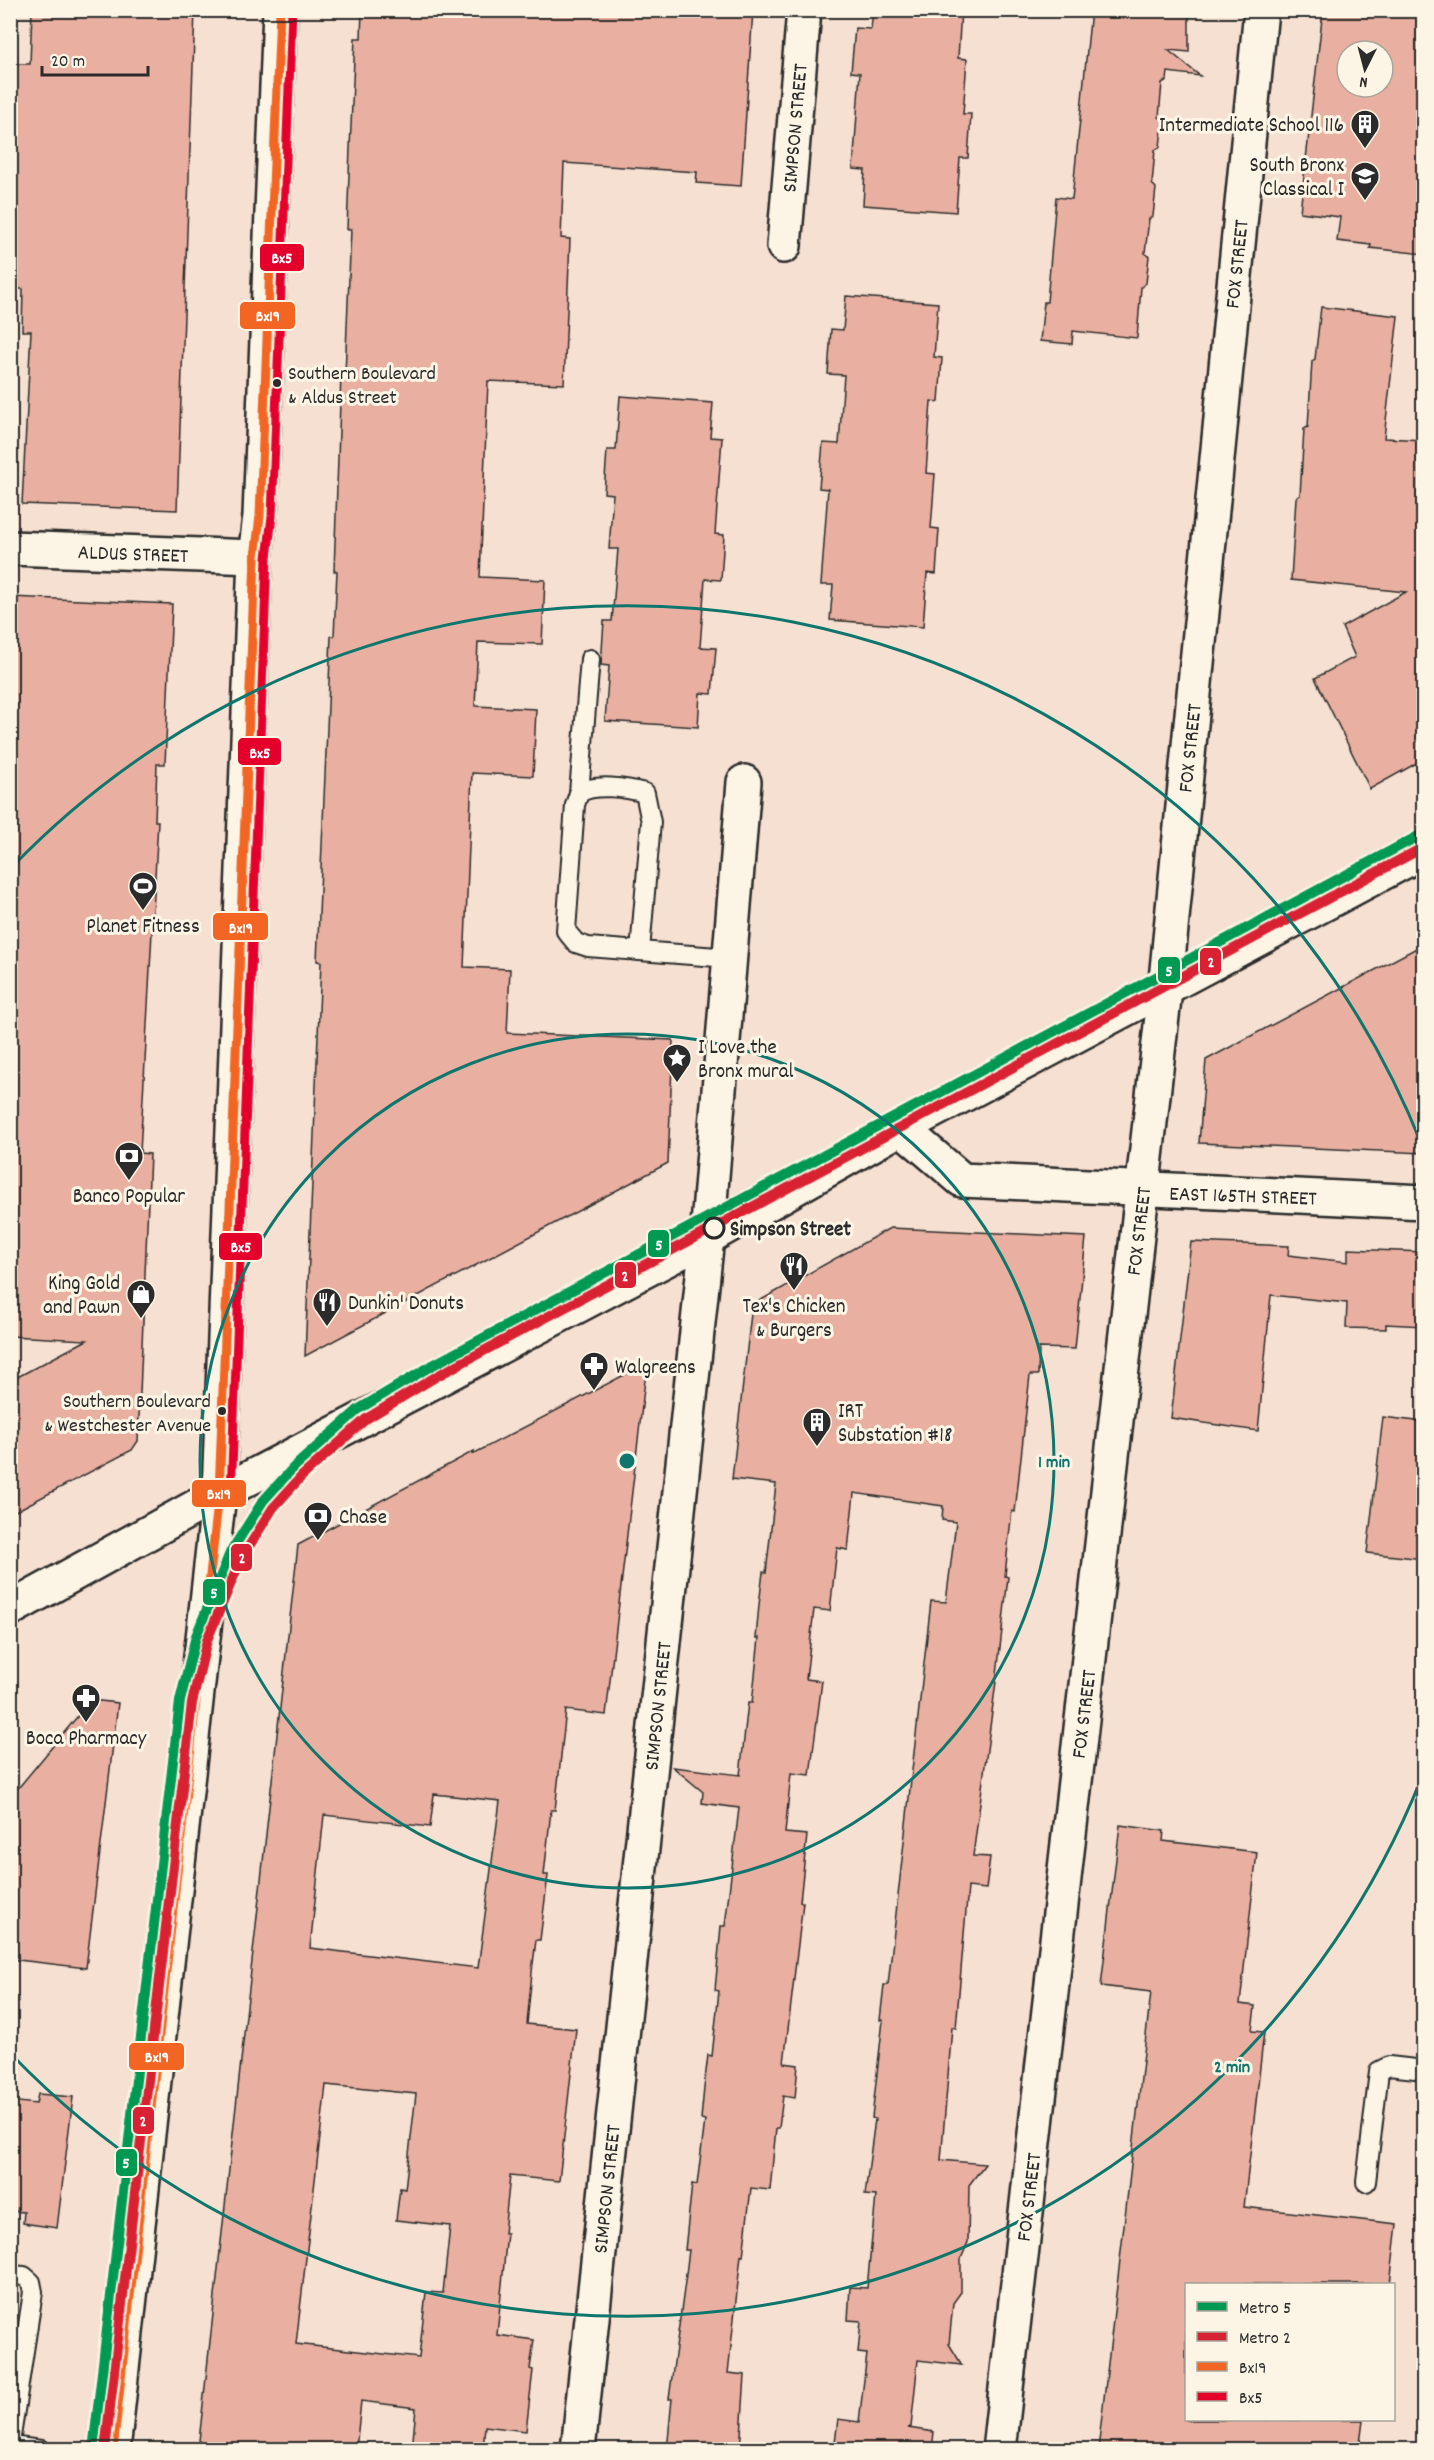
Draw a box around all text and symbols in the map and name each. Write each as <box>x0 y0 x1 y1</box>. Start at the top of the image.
scale bar <box>42 39 148 77</box>
north arrow <box>1335 39 1395 99</box>
text: 20 m <box>51 50 85 75</box>
street label: SIMPSON STREET <box>776 62 818 194</box>
text: N <box>1358 70 1369 93</box>
building icon: Intermediate School 116 <box>1349 108 1381 150</box>
place label: Intermediate School 116 <box>1159 112 1344 142</box>
place label: South Bronx Classical I <box>1250 152 1344 206</box>
school or university icon: South Bronx Classical I <box>1349 160 1381 202</box>
street label: FOX STREET <box>1219 218 1259 310</box>
line badge: Bx5 <box>259 243 305 272</box>
text: Bx5 <box>272 248 292 271</box>
line badge: Bx19 <box>239 301 296 330</box>
text: Bx19 <box>256 306 280 329</box>
place label: Southern Boulevard & Aldus Street <box>288 361 436 413</box>
marker: Southern Boulevard & Aldus Street <box>271 377 283 389</box>
street label: ALDUS STREET <box>77 539 189 573</box>
street label: FOX STREET <box>1172 702 1212 794</box>
line badge: Bx5 <box>237 737 282 766</box>
text: Bx5 <box>250 743 270 766</box>
sports icon: Planet Fitness <box>127 870 159 912</box>
line badge: Bx19 <box>212 912 269 941</box>
place label: Planet Fitness <box>86 913 200 943</box>
text: Bx19 <box>229 918 253 941</box>
line badge: 2 <box>1199 947 1222 976</box>
text: 2 <box>1208 952 1215 975</box>
line badge: 5 <box>1157 956 1181 984</box>
text: 5 <box>1165 961 1173 984</box>
place label: I Love the Bronx mural <box>698 1034 794 1088</box>
place icon: I Love the Bronx mural <box>661 1042 693 1084</box>
bank icon: Banco Popular <box>113 1140 145 1182</box>
street label: EAST 165TH STREET <box>1169 1180 1318 1216</box>
place label: Banco Popular <box>73 1183 185 1213</box>
street label: FOX STREET <box>1121 1185 1161 1277</box>
place label: Simpson Street <box>730 1216 851 1246</box>
marker: Simpson Street <box>703 1217 725 1239</box>
line badge: 5 <box>647 1229 670 1258</box>
line badge: Bx5 <box>218 1232 263 1261</box>
text: 5 <box>655 1235 663 1258</box>
text: Bx5 <box>231 1237 251 1260</box>
restaurant icon: Tex's Chicken & Burgers <box>778 1250 810 1292</box>
line badge: 2 <box>614 1261 637 1289</box>
text: 2 <box>622 1266 629 1289</box>
place label: King Gold and Pawn <box>43 1270 120 1324</box>
shop icon: King Gold and Pawn <box>125 1278 157 1320</box>
restaurant icon: Dunkin' Donuts <box>311 1286 343 1328</box>
place label: Dunkin' Donuts <box>348 1290 464 1320</box>
place label: Tex's Chicken & Burgers <box>742 1293 846 1347</box>
pharmacy icon: Walgreens <box>578 1350 610 1392</box>
place label: Walgreens <box>615 1354 696 1384</box>
place label: Southern Boulevard & Westchester Avenue <box>44 1389 211 1441</box>
place label: IRT Substation #18 <box>838 1398 952 1452</box>
marker: Southern Boulevard & Westchester Avenue <box>216 1405 228 1417</box>
building icon: IRT Substation #18 <box>801 1406 833 1448</box>
centre of rings <box>617 1451 637 1471</box>
text: 1 min <box>1038 1451 1070 1476</box>
line badge: Bx19 <box>191 1479 247 1508</box>
text: Bx19 <box>207 1484 231 1507</box>
bank icon: Chase <box>302 1500 334 1542</box>
place label: Chase <box>339 1504 387 1534</box>
line badge: 2 <box>230 1543 253 1572</box>
text: 2 <box>239 1548 246 1571</box>
line badge: 5 <box>202 1578 226 1606</box>
text: 5 <box>210 1583 218 1606</box>
street label: SIMPSON STREET <box>638 1640 682 1772</box>
street label: FOX STREET <box>1066 1668 1106 1760</box>
pharmacy icon: Boca Pharmacy <box>70 1682 102 1724</box>
place label: Boca Pharmacy <box>26 1725 147 1755</box>
line badge: Bx19 <box>128 2042 185 2071</box>
text: Bx19 <box>145 2047 169 2070</box>
text: 2 min <box>1214 2056 1250 2081</box>
line badge: 2 <box>132 2106 155 2135</box>
text: 2 <box>140 2111 147 2134</box>
street label: SIMPSON STREET <box>587 2123 631 2255</box>
line badge: 5 <box>115 2148 138 2177</box>
street label: FOX STREET <box>1011 2151 1051 2243</box>
text: 5 <box>122 2153 130 2176</box>
legend <box>1185 2283 1395 2421</box>
text: Metro 5 <box>1239 2297 1291 2322</box>
text: Metro 2 <box>1239 2327 1291 2352</box>
text: Bx19 <box>1239 2357 1266 2382</box>
text: Bx5 <box>1239 2387 1263 2412</box>

